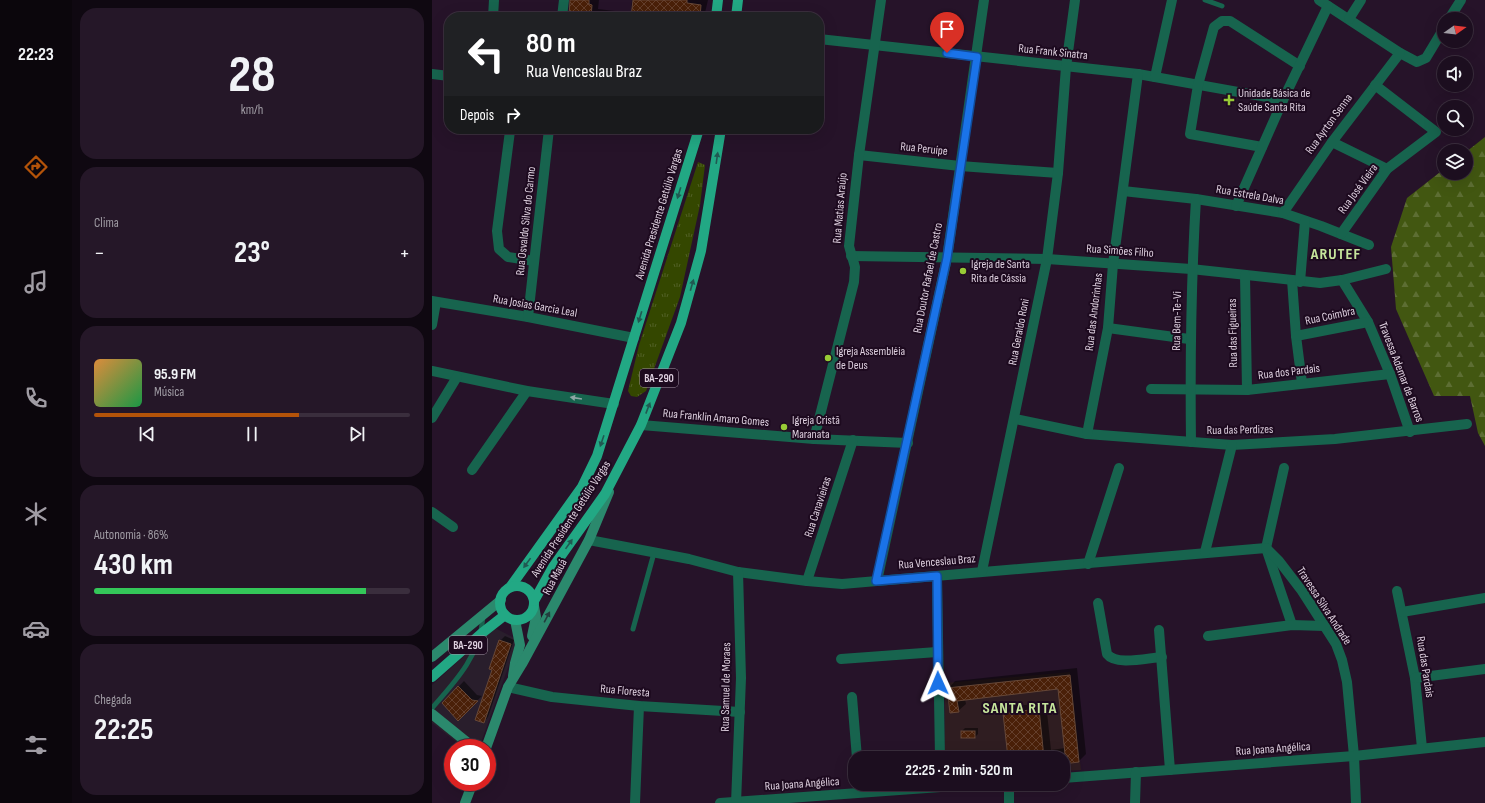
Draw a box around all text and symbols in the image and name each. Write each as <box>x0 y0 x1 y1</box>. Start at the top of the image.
pin <box>930 12 964 53</box>
north arrow <box>1437 12 1473 48</box>
map controls <box>1437 12 1473 180</box>
icon: arrive <box>936 18 958 40</box>
text: 80 m <box>526 27 575 60</box>
icon: left <box>460 28 512 80</box>
street label: Rua Frank Sinatra <box>1018 41 1089 63</box>
text: 22:23 <box>18 44 54 65</box>
text: 28 <box>228 44 276 107</box>
button: sound <box>1437 56 1473 92</box>
text: Rua Venceslau Braz <box>526 61 642 82</box>
place label: Unidade Básica de Saúde Santa Rita <box>1238 86 1310 115</box>
street label: Rua Ayrton Senna <box>1302 91 1356 157</box>
marker: Unidade Básica de Saúde Santa Rita <box>1223 94 1235 106</box>
button: search <box>1437 100 1473 136</box>
text: km/h <box>241 102 263 118</box>
icon: right <box>502 104 524 126</box>
text: Depois <box>460 106 494 125</box>
street label: Rua Peruípe <box>900 139 949 159</box>
button: layers <box>1437 144 1473 180</box>
street label: Avenida Presidente Getúlio Vargas <box>632 147 686 282</box>
one-way arrow <box>714 152 720 164</box>
icon: directions <box>22 153 50 181</box>
street label: Rua José Vieira <box>1335 161 1381 217</box>
street label: Rua Osvaldo Silva do Carmo <box>513 166 539 276</box>
street label: Rua Matias Araújo <box>829 172 851 244</box>
street label: Rua Estrela Dalva <box>1215 182 1285 208</box>
one-way arrow <box>676 187 682 199</box>
text: Clima <box>94 215 119 231</box>
street label: Rua Doutor Rafael de Castro <box>910 222 946 334</box>
text: 23° <box>234 235 270 271</box>
text: − <box>94 240 105 267</box>
text: + <box>399 240 410 267</box>
street label: Rua Simões Filho <box>1086 241 1154 261</box>
district label: ARUTEF <box>1310 245 1361 264</box>
place label: Igreja de Santa Rita de Cássia <box>971 257 1030 286</box>
marker: Igreja de Santa Rita de Cássia <box>958 266 968 276</box>
icon: music <box>22 268 50 296</box>
street label: Rua das Andorinhas <box>1082 272 1106 352</box>
one-way arrow <box>689 279 695 291</box>
street label: Rua Josias Garcia Leal <box>492 291 578 321</box>
street label: Rua Bem-Te-Vi <box>1169 291 1185 351</box>
street label: Rua Geraldo Roni <box>1005 297 1033 367</box>
street label: Rua das Figueiras <box>1225 298 1241 368</box>
street label: Rua Coimbra <box>1304 303 1357 329</box>
one-way arrow <box>637 311 643 323</box>
street label: Travessa Ademar de Barros <box>1375 320 1427 424</box>
place label: Igreja Assembléia de Deus <box>836 344 905 373</box>
marker: Igreja Assembléia de Deus <box>823 353 833 363</box>
street label: Rua dos Pardais <box>1257 361 1321 383</box>
text: 95.9 FM <box>154 365 196 384</box>
road number: BA-290 <box>640 369 678 387</box>
icon: phone <box>22 384 50 412</box>
text: Música <box>154 384 184 400</box>
one-way arrow <box>570 395 582 401</box>
one-way arrow <box>645 401 651 413</box>
street label: Rua Franklin Amaro Gomes <box>662 406 770 430</box>
place label: Igreja Cristã Maranata <box>792 413 840 442</box>
marker: Igreja Cristã Maranata <box>779 422 789 432</box>
street label: Rua das Perdizes <box>1207 422 1273 438</box>
icon: previous <box>136 423 158 445</box>
icon: pause <box>241 423 263 445</box>
icon: next <box>346 423 368 445</box>
one-way arrow <box>599 435 605 447</box>
street label: Avenida Presidente Getúlio Vargas <box>527 458 614 581</box>
street label: Rua Canavieiras <box>801 475 835 539</box>
icon: climate <box>22 500 50 528</box>
text: Autonomia · 86% <box>94 527 169 543</box>
one-way arrow <box>565 538 573 549</box>
text: 430 km <box>94 547 173 583</box>
street label: Rua Venceslau Braz <box>898 551 977 573</box>
street label: Rua Mauá <box>539 556 571 598</box>
one-way arrow <box>523 558 531 569</box>
street label: Travessa Silva Andrade <box>1293 564 1355 648</box>
one-way arrow <box>544 611 551 623</box>
icon: car <box>22 615 50 643</box>
street label: Rua das Pardais <box>1413 635 1437 699</box>
road number: BA-290 <box>449 636 487 654</box>
street label: Rua Samuel de Moraes <box>718 642 734 732</box>
position arrow <box>917 662 959 704</box>
street label: Rua Floresta <box>600 681 651 701</box>
text: Chegada <box>94 692 132 708</box>
district label: SANTA RITA <box>982 699 1058 718</box>
text: 22:25 <box>94 712 153 748</box>
icon: filters <box>22 731 50 759</box>
speed limit sign: 30 <box>444 739 496 791</box>
street label: Rua Joana Angélica <box>1235 739 1311 759</box>
text: 22:25 · 2 min · 520 m <box>905 761 1013 780</box>
street label: Rua Joana Angélica <box>764 774 840 794</box>

